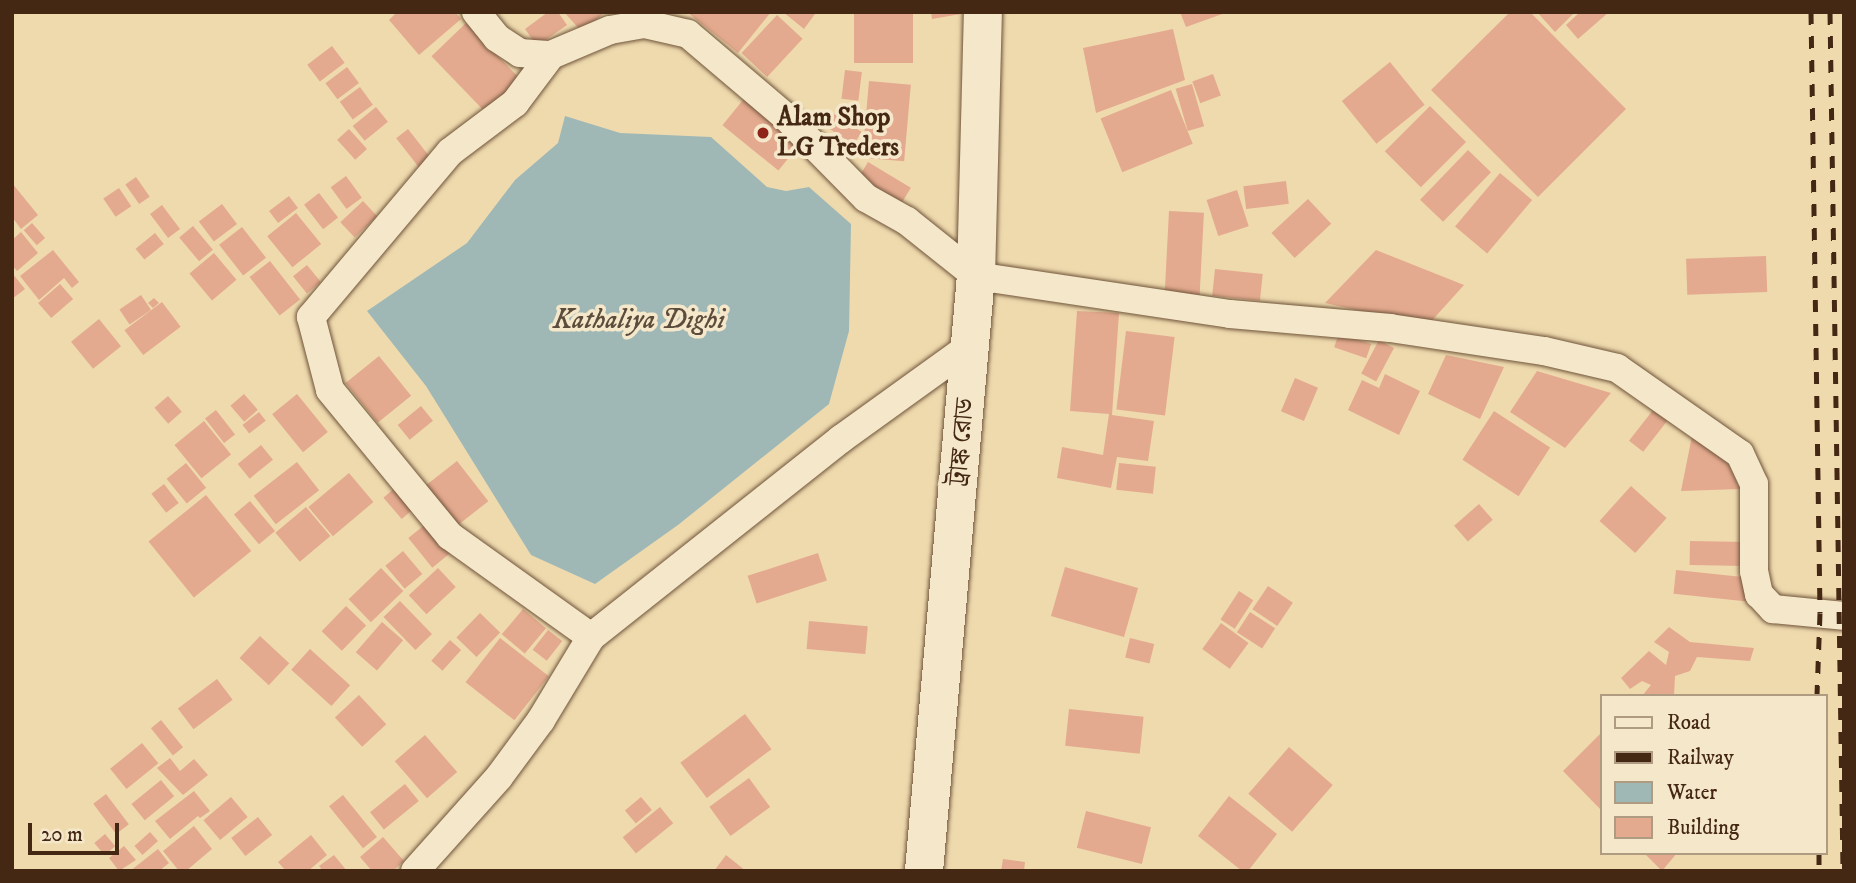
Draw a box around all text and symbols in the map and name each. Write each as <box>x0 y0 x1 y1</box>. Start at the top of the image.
place label: Alam Shop LG Treders <box>777 102 899 164</box>
marker: Alam Shop LG Treders <box>755 125 771 141</box>
water label: Kathaliya Dighi <box>553 303 725 337</box>
street label: ট্রাঙ্ক রোড <box>943 397 981 487</box>
legend <box>1601 694 1828 855</box>
text: Road <box>1667 710 1711 736</box>
text: Railway <box>1667 745 1734 771</box>
text: Water <box>1667 780 1717 806</box>
scale bar <box>32 810 122 854</box>
text: Building <box>1667 815 1739 841</box>
text: 20 m <box>41 822 83 848</box>

